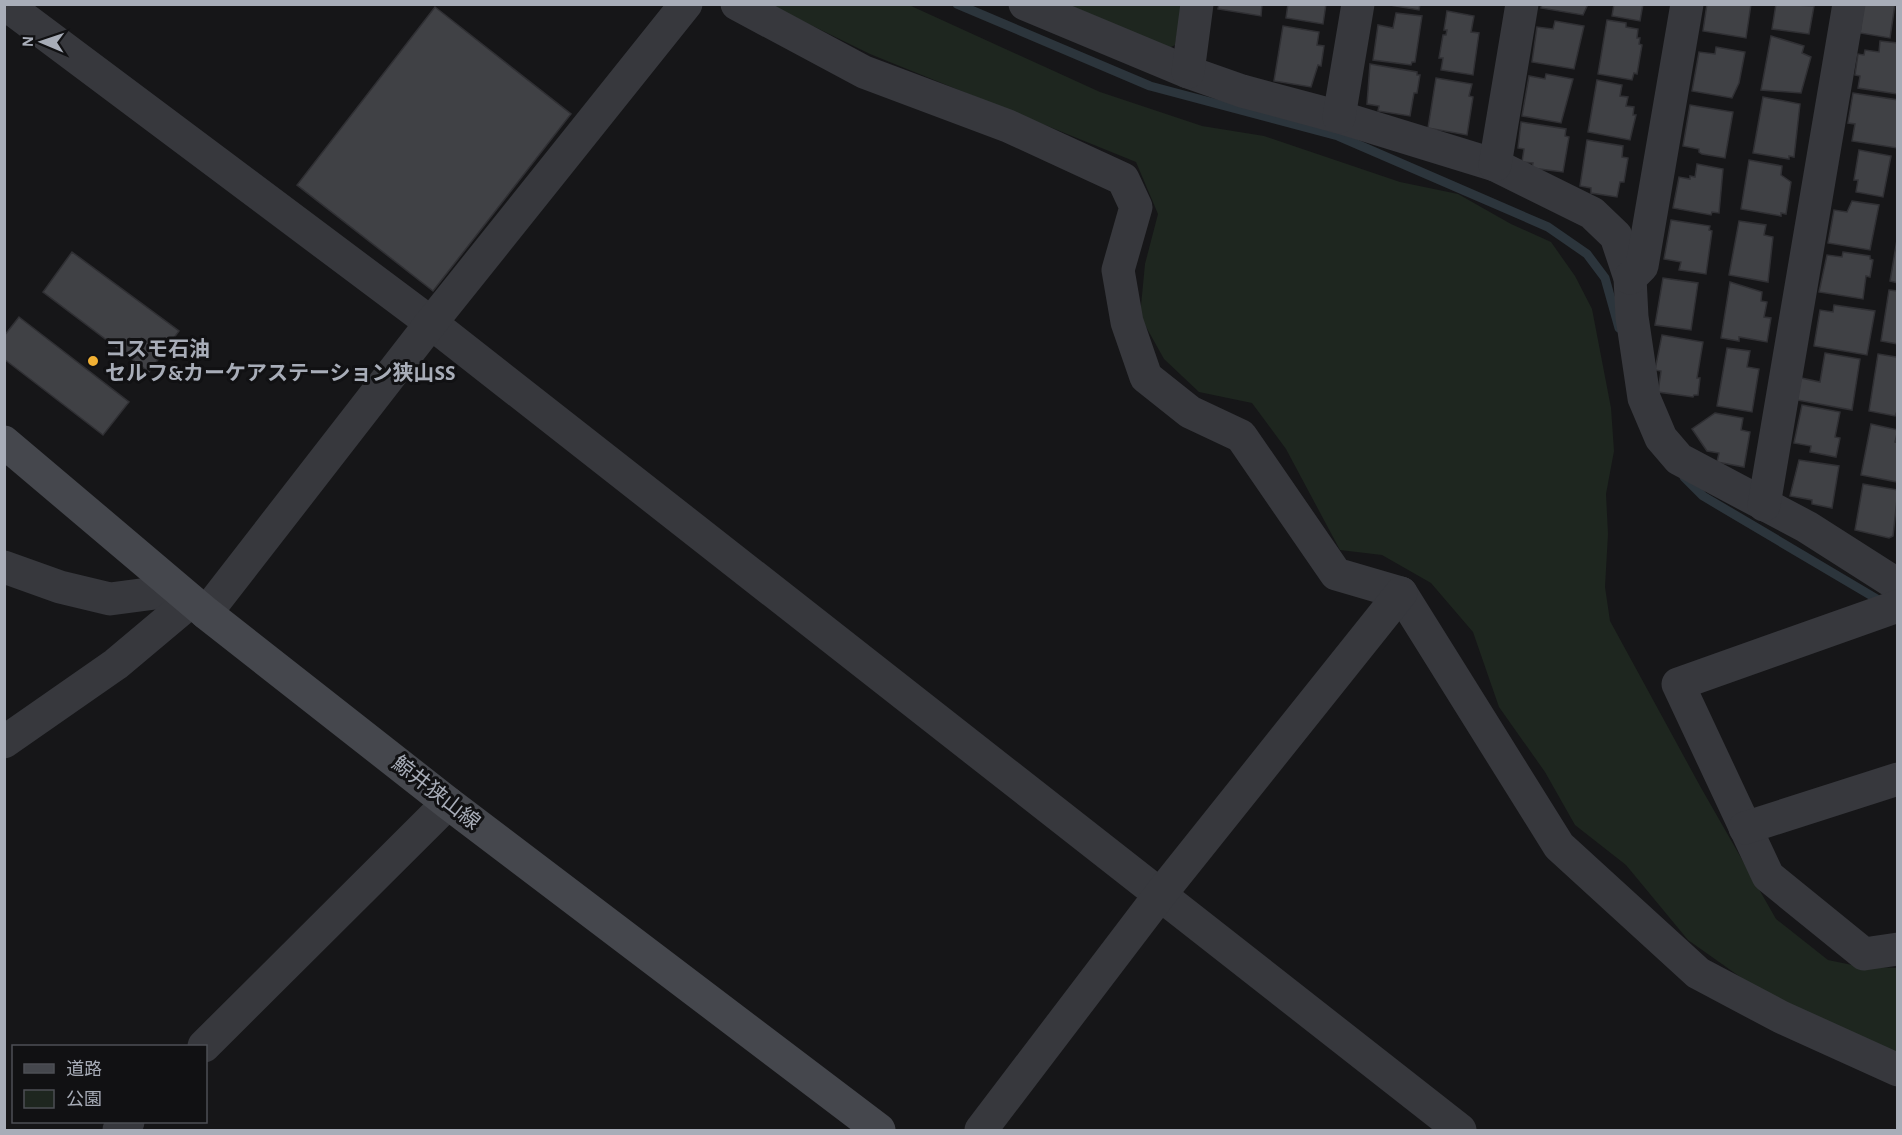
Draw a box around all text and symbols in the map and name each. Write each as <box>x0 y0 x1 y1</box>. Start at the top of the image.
north arrow <box>12 12 72 72</box>
text: N <box>20 36 36 47</box>
place label: コスモ石油 セルフ&カーケアステーション狭山SS <box>105 338 455 384</box>
marker: コスモ石油 セルフ&カーケアステーション狭山SS <box>86 354 100 368</box>
street label: 鯨井狭山線 <box>388 752 484 834</box>
legend <box>12 1045 207 1123</box>
text: 道路 <box>66 1059 102 1079</box>
text: 公園 <box>66 1090 102 1109</box>

